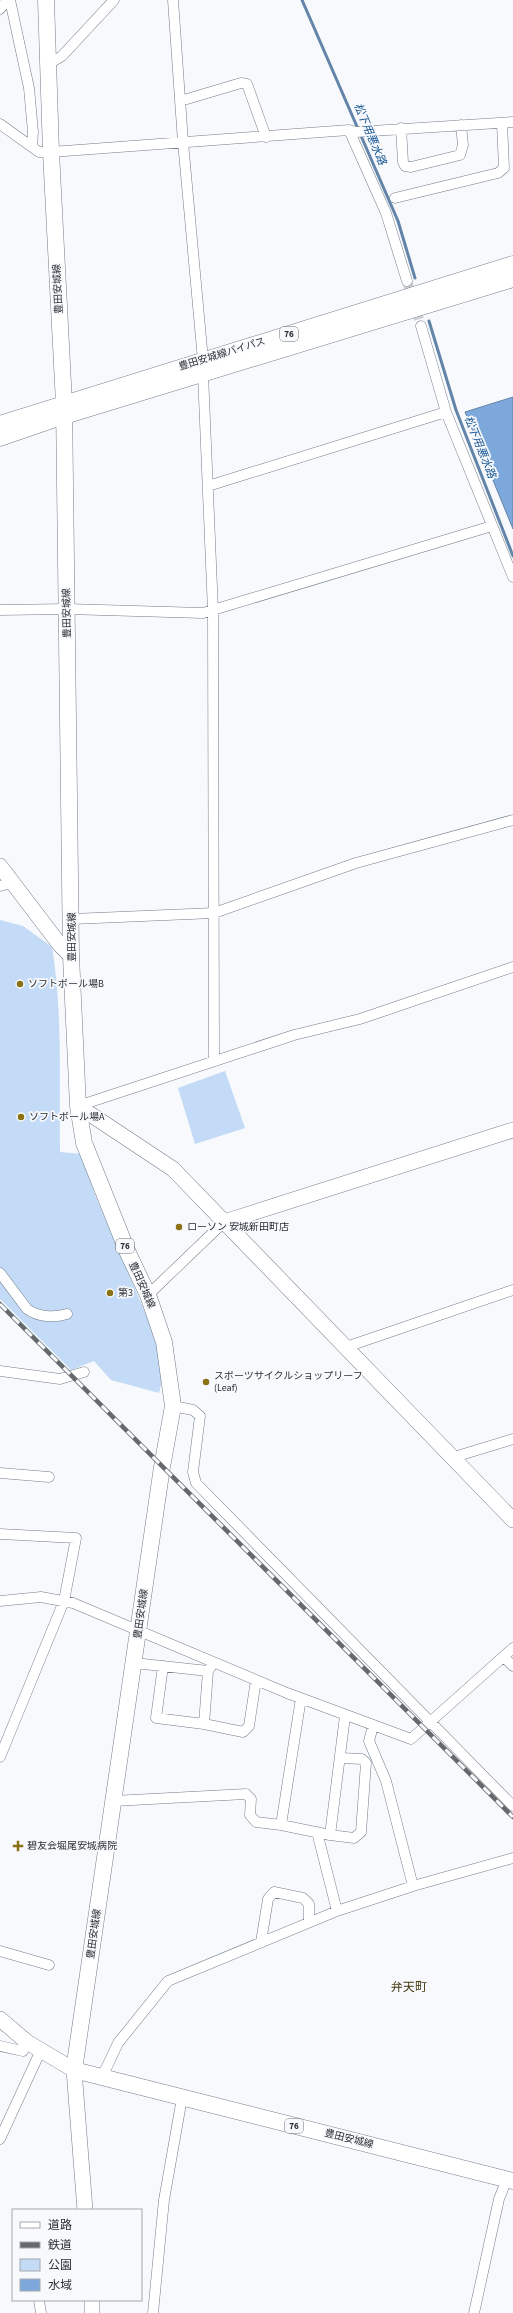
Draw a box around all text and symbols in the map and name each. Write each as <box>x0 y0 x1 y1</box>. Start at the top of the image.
water label: 松下用悪水路 <box>350 101 390 168</box>
street label: 豊田安城線 <box>50 264 66 314</box>
road number: 76 <box>280 327 298 341</box>
street label: 豊田安城線バイパス <box>177 334 267 374</box>
water label: 松下用悪水路 <box>461 414 500 481</box>
street label: 豊田安城線 <box>60 588 74 638</box>
street label: 豊田安城線 <box>65 912 79 962</box>
place label: ソフトボール場B <box>28 977 104 991</box>
marker: ソフトボール場B <box>15 979 25 989</box>
place label: ソフトボール場A <box>29 1110 105 1124</box>
marker: ソフトボール場A <box>16 1112 26 1122</box>
place label: ローソン 安城新田町店 <box>187 1220 289 1234</box>
marker: ローソン 安城新田町店 <box>174 1222 184 1232</box>
road number: 76 <box>116 1239 134 1253</box>
street label: 豊田安城線 <box>125 1259 159 1311</box>
place label: 第3 <box>118 1286 133 1300</box>
marker: 第3 <box>105 1288 115 1298</box>
place label: スポーツサイクルショップリーフ (Leaf) <box>214 1369 363 1395</box>
marker: スポーツサイクルショップリーフ (Leaf) <box>201 1377 211 1387</box>
street label: 豊田安城線 <box>131 1588 151 1640</box>
place label: 碧友会堀尾安城病院 <box>27 1839 117 1853</box>
marker: 碧友会堀尾安城病院 <box>12 1840 24 1852</box>
street label: 豊田安城線 <box>84 1908 104 1960</box>
district label: 弁天町 <box>391 1979 427 1996</box>
road number: 76 <box>285 2119 303 2133</box>
street label: 豊田安城線 <box>323 2126 375 2152</box>
legend <box>12 2209 142 2301</box>
text: 道路 <box>48 2217 72 2234</box>
text: 鉄道 <box>48 2237 72 2254</box>
text: 公園 <box>48 2257 72 2274</box>
text: 水域 <box>48 2277 72 2294</box>

